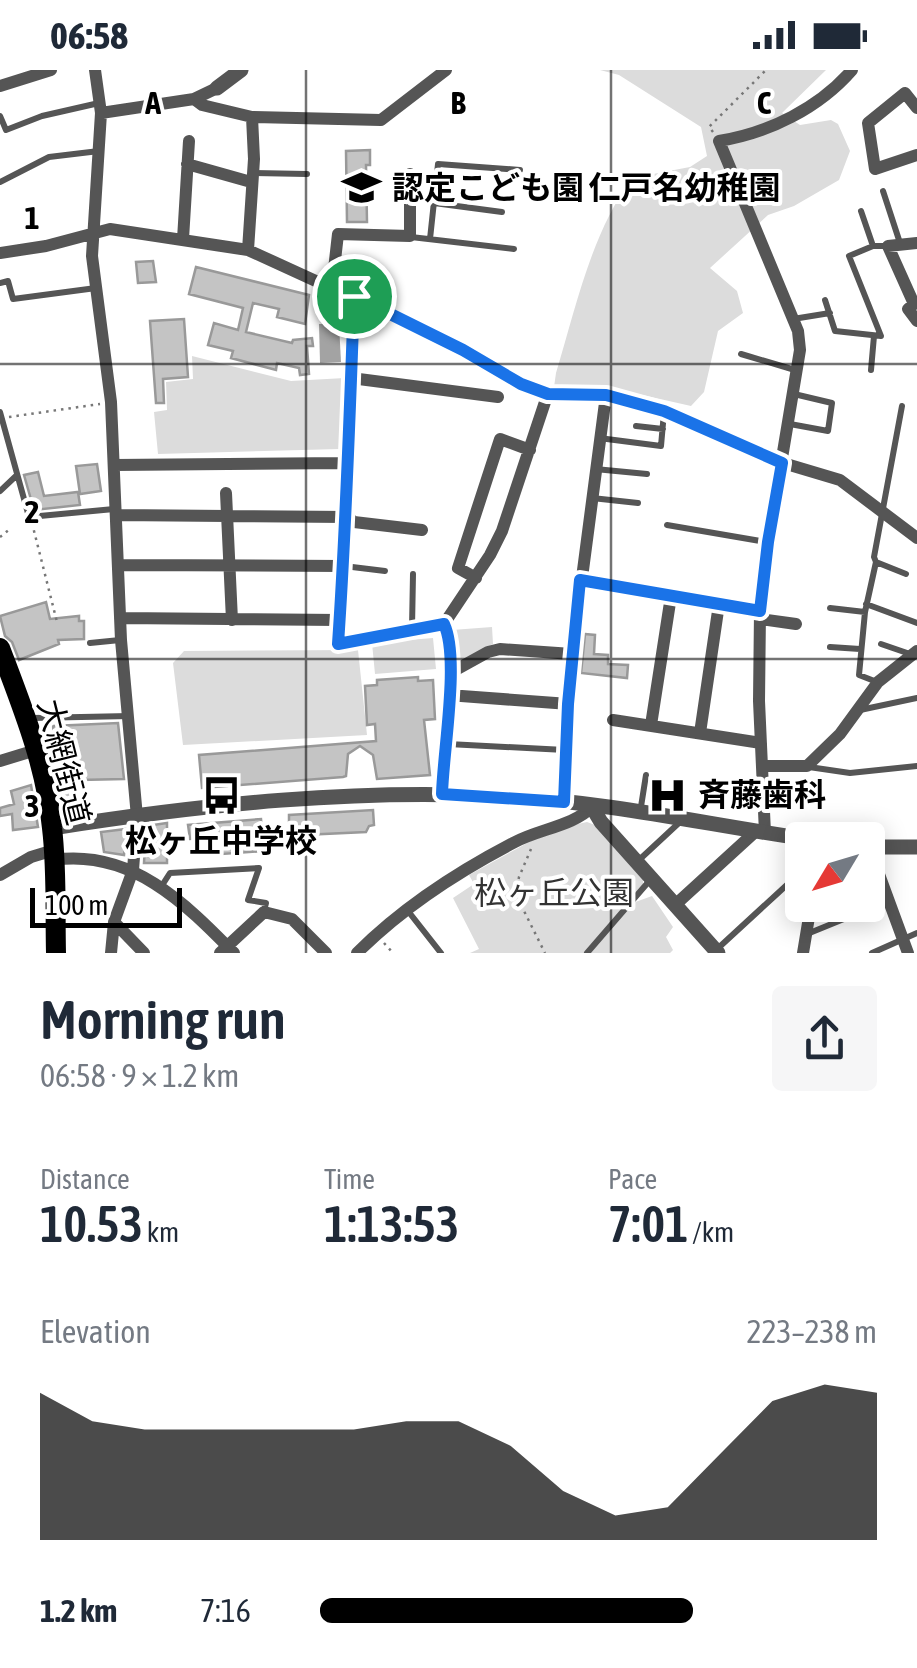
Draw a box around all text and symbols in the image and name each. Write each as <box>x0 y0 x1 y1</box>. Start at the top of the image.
text: 06:58 <box>50 14 128 57</box>
text: A <box>144 84 161 121</box>
text: B <box>450 84 466 121</box>
text: C <box>757 84 772 121</box>
school or university icon: 認定こども園 仁戸名幼稚園 <box>341 167 383 209</box>
place label: 認定こども園 仁戸名幼稚園 <box>392 169 780 206</box>
text: 1 <box>24 199 40 236</box>
pin <box>312 254 397 339</box>
icon: arrive <box>327 269 382 324</box>
text: 2 <box>24 493 40 530</box>
street label: 大網街道 <box>31 695 98 828</box>
hospital icon: 斉藤歯科 <box>647 774 689 816</box>
bus stop icon: 松ヶ丘中学校 <box>200 775 242 817</box>
place label: 斉藤歯科 <box>698 776 826 813</box>
text: 3 <box>24 787 40 824</box>
place label: 松ヶ丘中学校 <box>125 822 317 859</box>
north arrow <box>785 822 885 922</box>
map controls <box>785 822 885 922</box>
park label: 松ヶ丘公園 <box>474 874 634 911</box>
scale bar <box>30 883 182 928</box>
text: 100 m <box>45 889 108 921</box>
button: share <box>772 986 877 1091</box>
text: Morning run <box>40 988 286 1051</box>
text: 06:58 · 9 × 1.2 km <box>40 1057 239 1094</box>
text: Distance <box>40 1163 130 1195</box>
text: Time <box>324 1163 375 1195</box>
text: Pace <box>608 1163 657 1195</box>
text: 10.53 <box>40 1195 143 1253</box>
text: 1:13:53 <box>324 1195 459 1253</box>
text: 7:01 <box>608 1195 688 1253</box>
text: km <box>143 1216 179 1248</box>
text: /km <box>688 1216 734 1248</box>
text: Elevation <box>40 1313 151 1350</box>
text: 223–238 m <box>747 1313 877 1350</box>
text: 1.2 km <box>40 1592 117 1629</box>
text: 7:16 <box>200 1592 251 1629</box>

